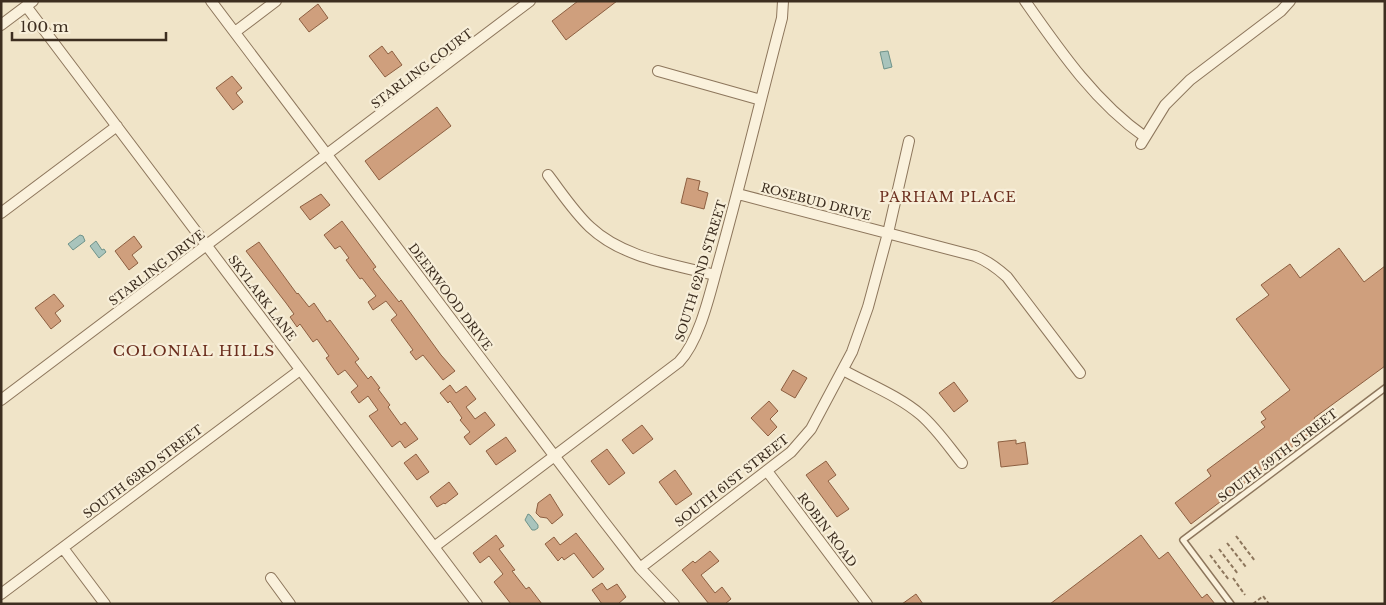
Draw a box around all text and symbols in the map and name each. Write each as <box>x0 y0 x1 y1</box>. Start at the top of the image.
scale bar <box>12 10 166 42</box>
text: 100 m <box>20 17 69 36</box>
street label: STARLING COURT <box>368 25 476 112</box>
street label: ROSEBUD DRIVE <box>759 180 873 224</box>
district label: PARHAM PLACE <box>879 188 1017 206</box>
street label: SOUTH 62ND STREET <box>672 198 729 343</box>
street label: STARLING DRIVE <box>106 226 208 309</box>
street label: DEERWOOD DRIVE <box>405 240 496 353</box>
street label: SKYLARK LANE <box>225 252 300 344</box>
district label: COLONIAL HILLS <box>113 341 275 360</box>
street label: SOUTH 59TH STREET <box>1215 405 1341 506</box>
street label: SOUTH 63RD STREET <box>80 421 206 521</box>
street label: SOUTH 61ST STREET <box>672 431 792 530</box>
street label: ROBIN ROAD <box>795 490 860 570</box>

